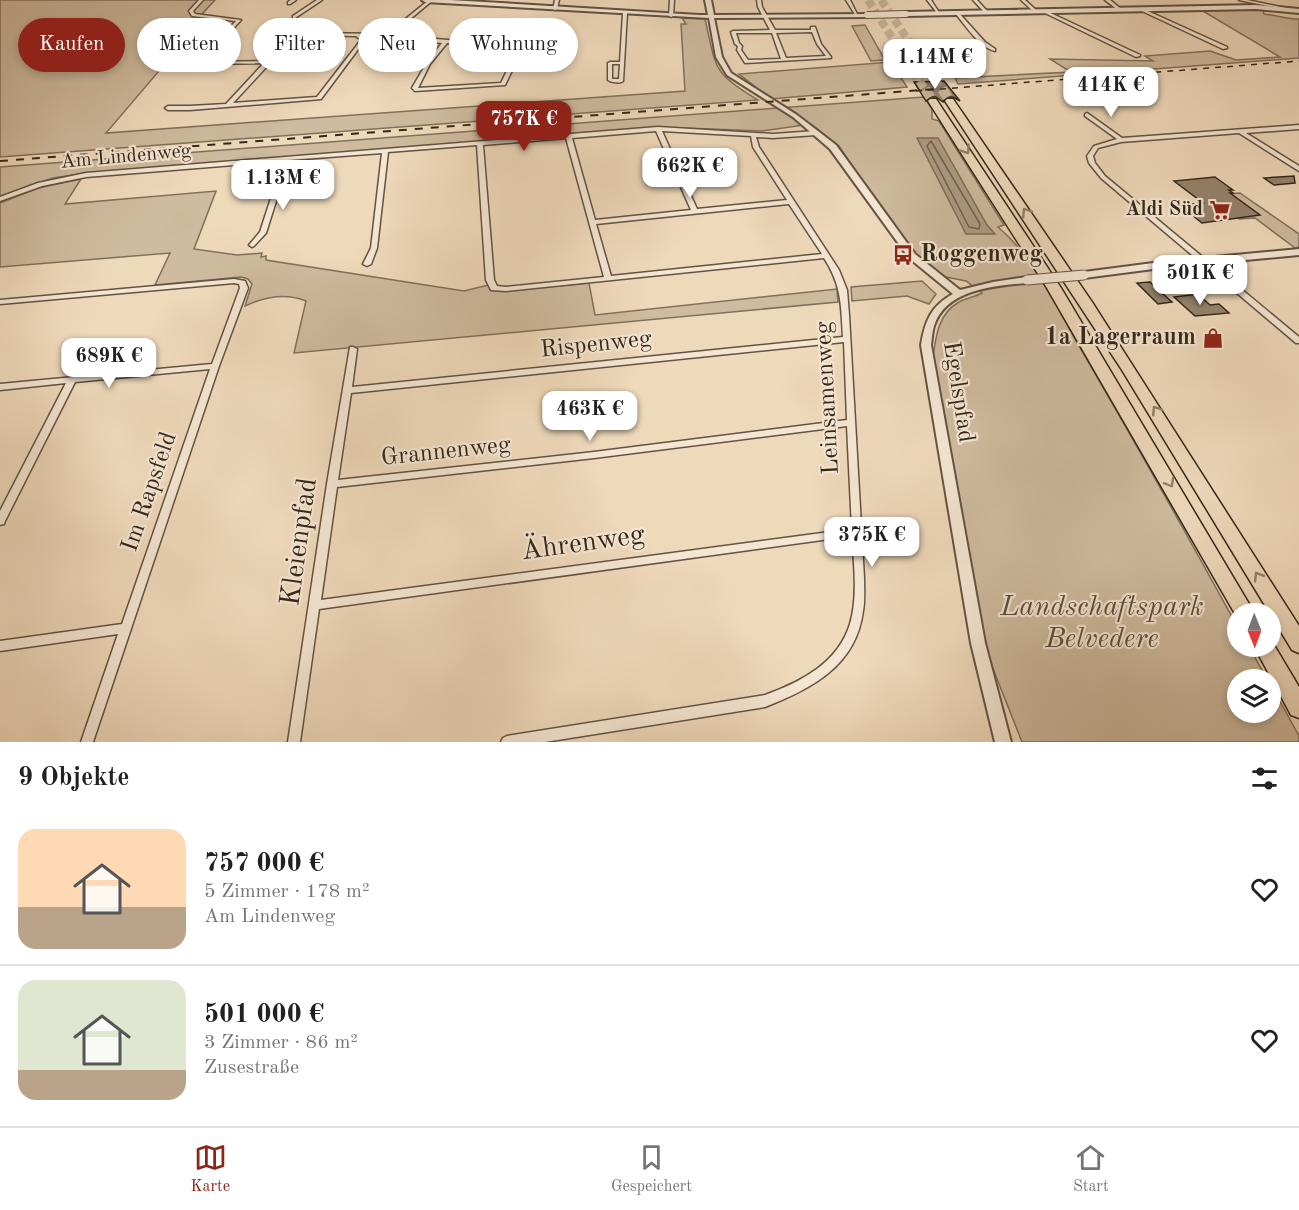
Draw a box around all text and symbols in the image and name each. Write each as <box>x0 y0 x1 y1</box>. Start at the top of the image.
chip: Kaufen <box>18 18 125 72</box>
chip: Mieten <box>137 18 241 72</box>
chip: Filter <box>253 18 346 72</box>
chip: Neu <box>358 18 437 72</box>
chip: Wohnung <box>449 18 578 72</box>
pin: 1.14M € <box>880 39 990 90</box>
text: 1.14M € <box>897 48 973 68</box>
pin: 414K € <box>1062 67 1160 118</box>
text: 414K € <box>1077 76 1145 96</box>
pin: 757K € <box>475 101 573 152</box>
text: 757K € <box>490 110 558 130</box>
street label: Am Lindenweg <box>60 141 192 173</box>
one-way arrow <box>958 144 970 154</box>
pin: 662K € <box>641 148 739 199</box>
text: 662K € <box>656 157 724 177</box>
pin: 1.13M € <box>228 160 338 211</box>
text: 1.13M € <box>245 169 321 189</box>
supermarket icon: Aldi Süd <box>1208 198 1232 222</box>
place label: Aldi Süd <box>1125 200 1203 220</box>
one-way arrow <box>1023 207 1034 218</box>
bus stop icon: Roggenweg <box>891 243 915 267</box>
place label: Roggenweg <box>920 243 1043 267</box>
pin: 501K € <box>1151 255 1249 306</box>
text: 501K € <box>1166 264 1234 284</box>
street label: Leinsamenweg <box>812 321 844 475</box>
place label: 1a Lagerraum <box>1045 326 1196 350</box>
shop icon: 1a Lagerraum <box>1201 326 1225 350</box>
street label: Rispenweg <box>539 327 653 363</box>
pin: 689K € <box>60 338 158 389</box>
street label: Egelspfad <box>938 340 978 444</box>
text: 689K € <box>75 347 143 367</box>
pin: 463K € <box>541 391 639 442</box>
text: 463K € <box>556 400 624 420</box>
one-way arrow <box>1151 406 1163 416</box>
street label: Im Rapsfeld <box>118 429 182 555</box>
street label: Grannenweg <box>380 433 512 471</box>
street label: Kleienpfad <box>277 476 323 608</box>
one-way arrow <box>1162 476 1174 487</box>
pin: 375K € <box>823 517 921 568</box>
street label: Ährenweg <box>519 518 647 567</box>
text: 375K € <box>838 526 906 546</box>
one-way arrow <box>1253 572 1265 582</box>
park label: Landschaftspark Belvedere <box>999 594 1204 654</box>
north arrow <box>1227 603 1281 657</box>
map controls <box>1227 603 1281 723</box>
button: layers <box>1227 669 1281 723</box>
icon: filters <box>1248 762 1281 795</box>
text: 9 Objekte <box>18 765 130 791</box>
text: 757 000 € <box>204 851 324 877</box>
icon: home <box>66 853 138 925</box>
icon: heart <box>1248 873 1281 906</box>
text: 5 Zimmer · 178 m² <box>204 882 369 902</box>
text: Am Lindenweg <box>204 907 335 927</box>
text: 501 000 € <box>204 1002 324 1028</box>
icon: home <box>66 1004 138 1076</box>
icon: heart <box>1248 1024 1281 1057</box>
text: 3 Zimmer · 86 m² <box>204 1033 358 1053</box>
text: Zusestraße <box>204 1058 299 1078</box>
tab: Karte <box>190 1141 230 1197</box>
tab: Gespeichert <box>611 1141 692 1197</box>
tab: Start <box>1073 1141 1109 1197</box>

